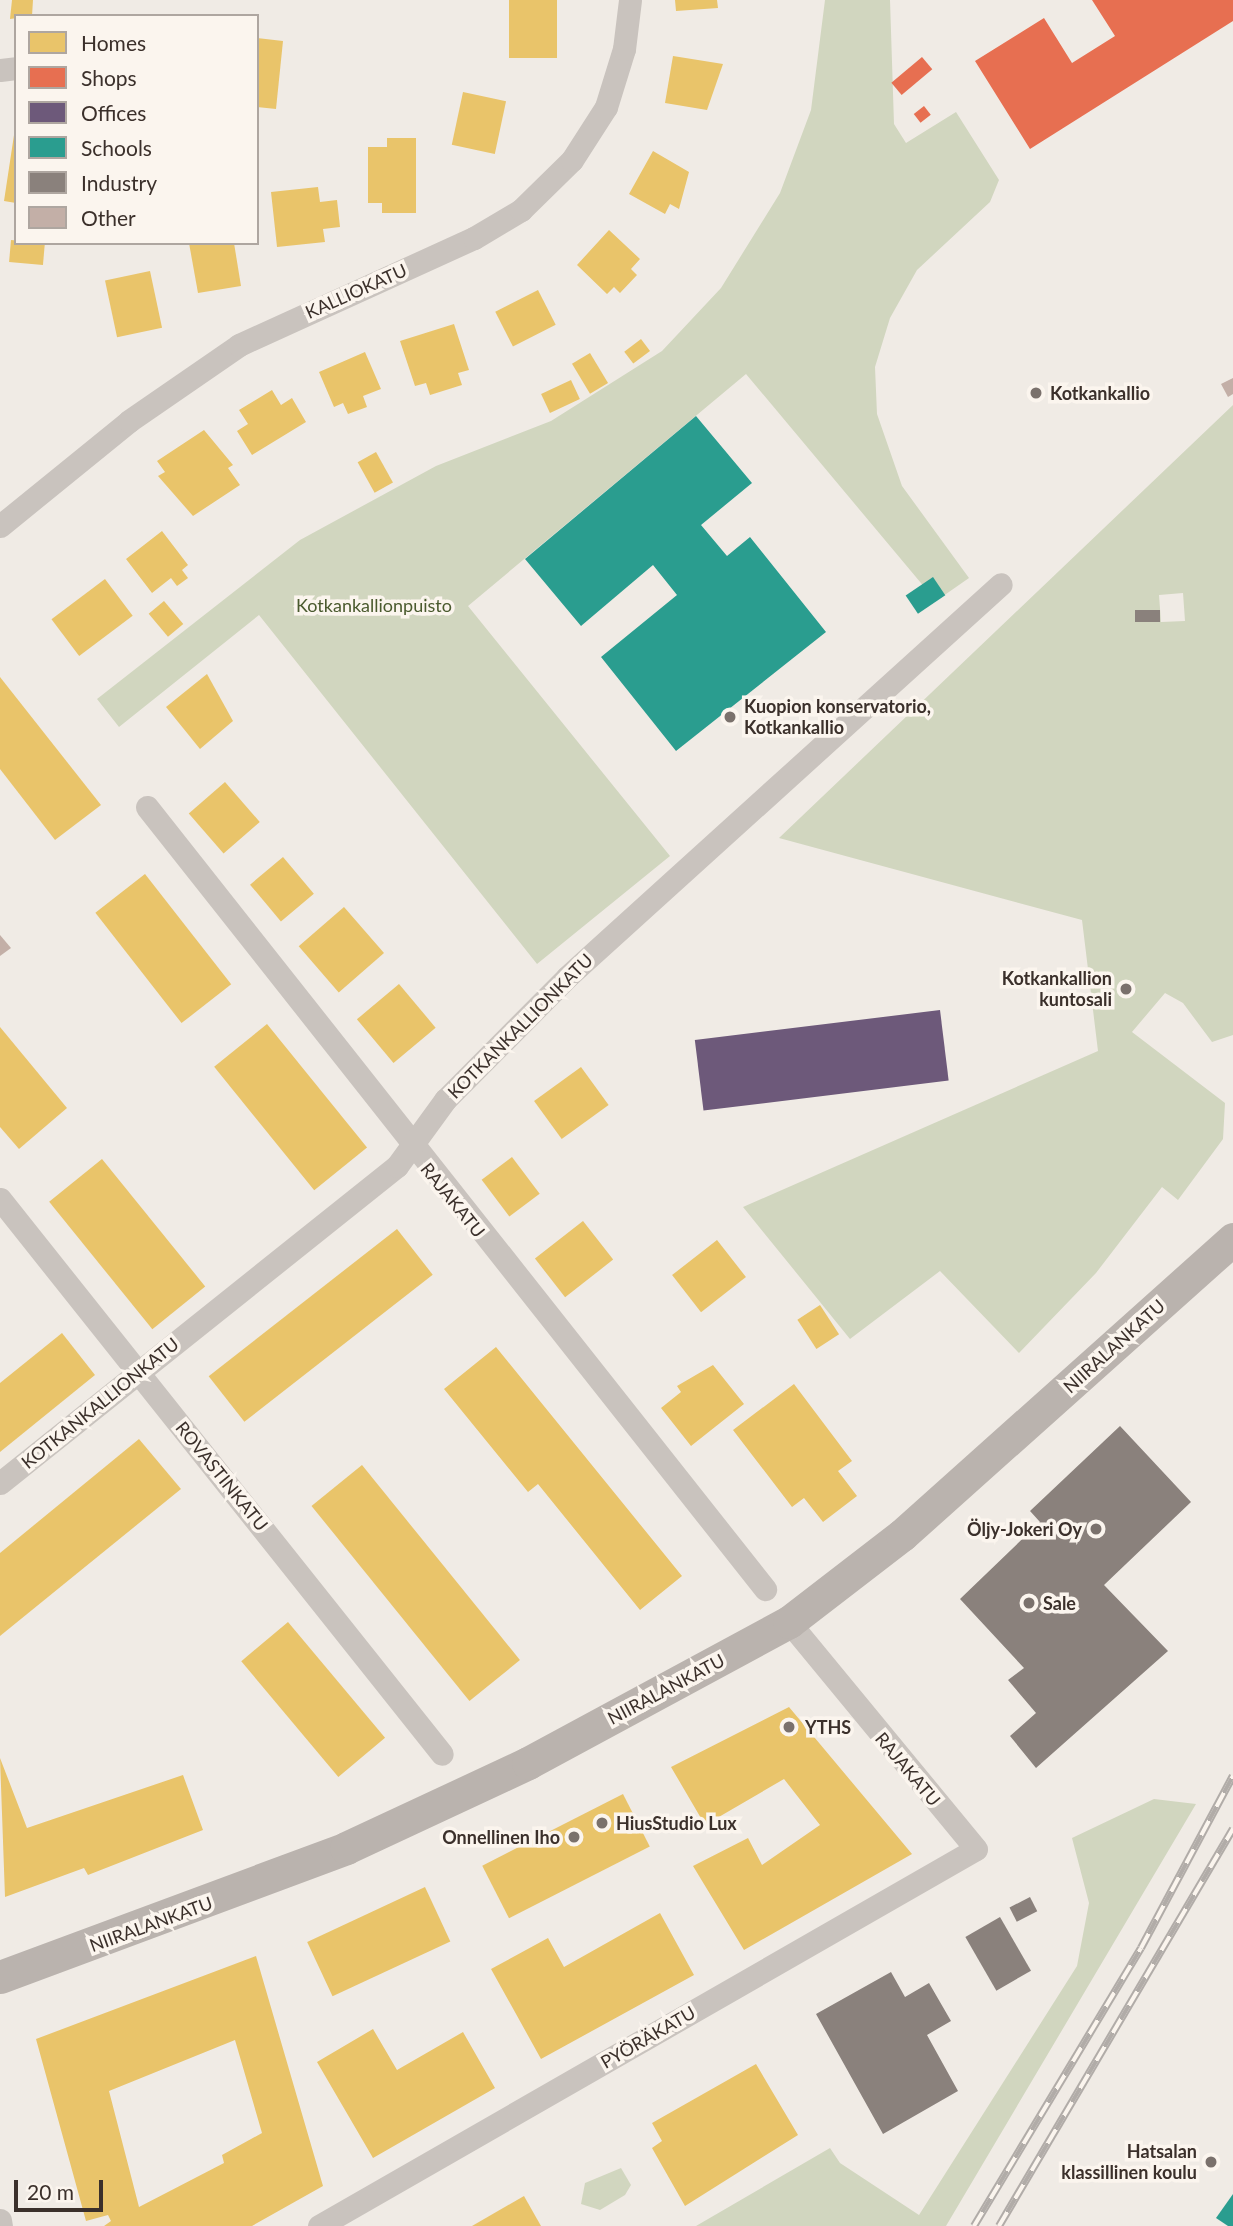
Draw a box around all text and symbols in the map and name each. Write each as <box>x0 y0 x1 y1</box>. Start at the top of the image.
legend <box>14 14 259 245</box>
text: Homes <box>81 30 146 55</box>
text: Shops <box>81 65 137 90</box>
text: Offices <box>81 100 146 125</box>
text: Schools <box>81 135 152 160</box>
text: Industry <box>81 170 157 195</box>
text: Other <box>81 205 136 230</box>
street label: KALLIOKATU <box>302 259 410 323</box>
place label: Kotkankallio <box>1050 382 1150 404</box>
marker: Kotkankallio <box>1028 385 1044 401</box>
park label: Kotkankallionpuisto <box>296 594 452 616</box>
place label: Kuopion konservatorio, Kotkankallio <box>744 696 931 738</box>
marker: Kuopion konservatorio, Kotkankallio <box>722 709 738 725</box>
street label: KOTKANKALLIONKATU <box>443 949 597 1103</box>
place label: Kotkankallion kuntosali <box>1002 968 1112 1010</box>
marker: Kotkankallion kuntosali <box>1118 981 1134 997</box>
street label: RAJAKATU <box>416 1158 490 1242</box>
street label: NIIRALANKATU <box>1059 1295 1169 1397</box>
street label: KOTKANKALLIONKATU <box>17 1333 183 1473</box>
street label: ROVASTINKATU <box>171 1417 273 1535</box>
place label: Öljy-Jokeri Oy <box>967 1518 1082 1540</box>
marker: Öljy-Jokeri Oy <box>1088 1521 1104 1537</box>
place label: Sale <box>1043 1592 1076 1614</box>
marker: Sale <box>1021 1595 1037 1611</box>
street label: NIIRALANKATU <box>604 1649 728 1729</box>
place label: YTHS <box>805 1716 851 1738</box>
marker: YTHS <box>779 1717 799 1737</box>
street label: RAJAKATU <box>871 1728 945 1810</box>
place label: HiusStudio Lux <box>616 1812 737 1834</box>
marker: HiusStudio Lux <box>594 1815 610 1831</box>
place label: Onnellinen Iho <box>442 1826 560 1848</box>
marker: Onnellinen Iho <box>566 1829 582 1845</box>
street label: NIIRALANKATU <box>87 1892 215 1956</box>
street label: PYÖRÄKATU <box>597 2001 699 2073</box>
place label: Hatsalan klassillinen koulu <box>1061 2141 1197 2184</box>
marker: Hatsalan klassillinen koulu <box>1203 2154 1219 2170</box>
scale bar <box>18 2166 107 2210</box>
text: 20 m <box>27 2179 74 2204</box>

